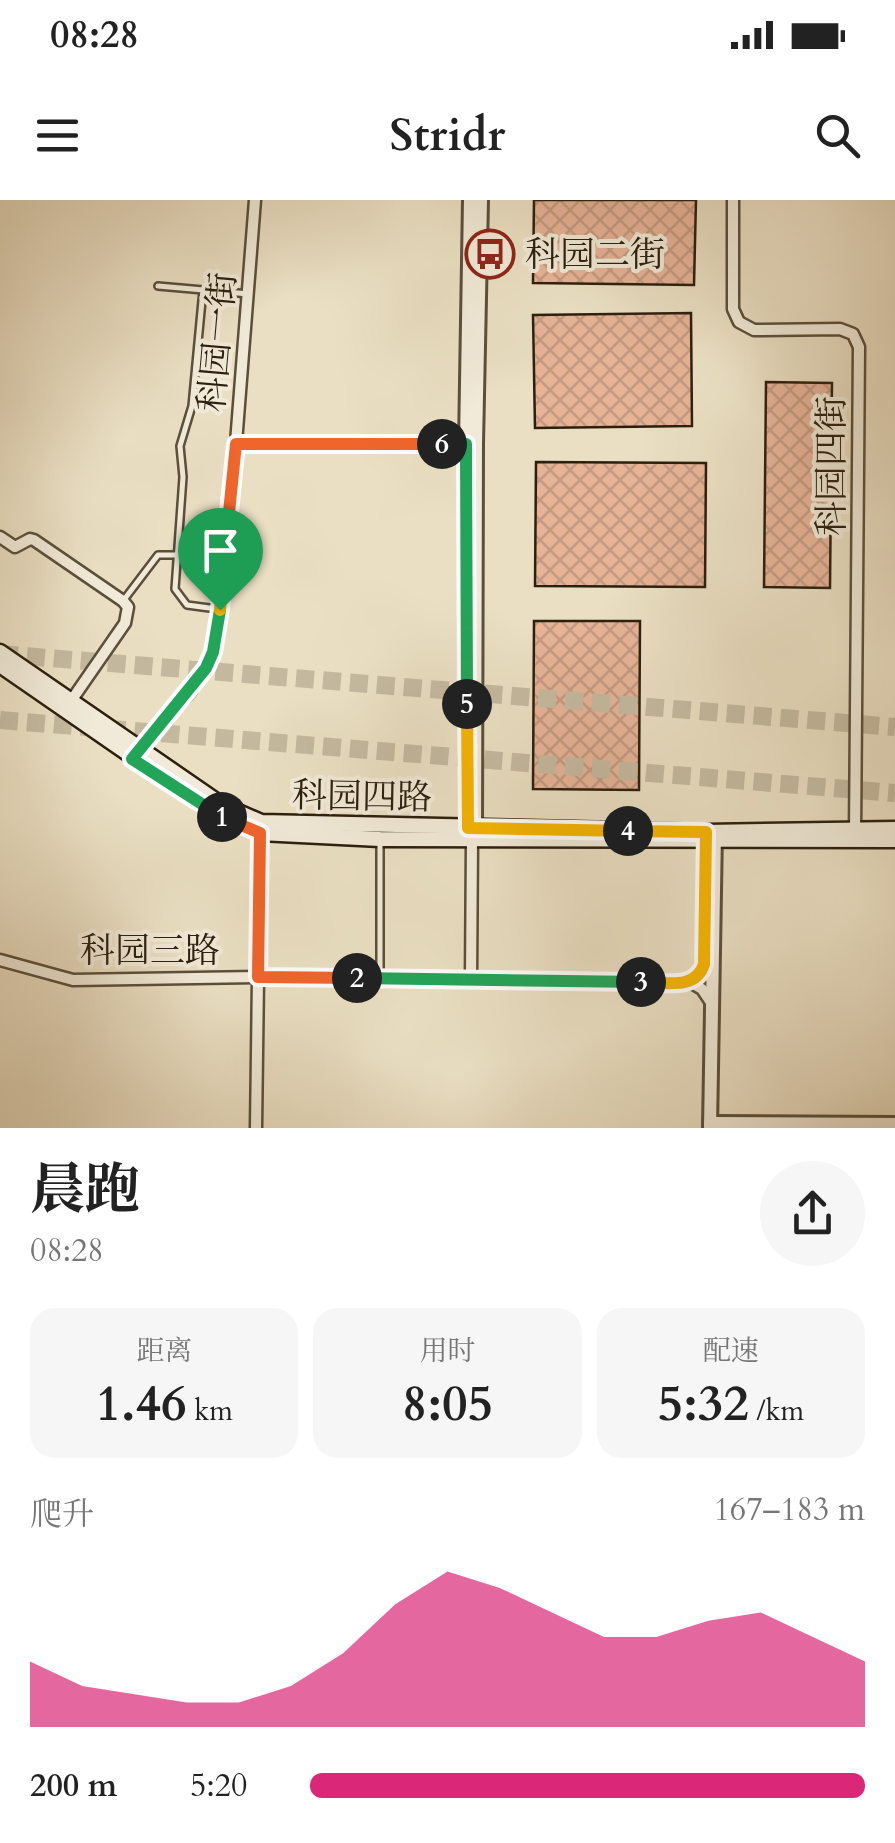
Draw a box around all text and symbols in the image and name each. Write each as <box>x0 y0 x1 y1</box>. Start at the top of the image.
text: 08:28 <box>50 9 139 61</box>
text: Stridr <box>390 105 505 166</box>
icon: menu <box>30 108 85 163</box>
icon: search <box>810 108 865 163</box>
bus stop icon: 科园二街 <box>464 228 516 280</box>
place label: 科园二街 <box>525 231 665 279</box>
street label: 科园一街 <box>188 270 248 414</box>
street label: 科园四街 <box>808 396 856 536</box>
pin: 6 <box>417 419 467 469</box>
text: 6 <box>435 425 449 463</box>
pin <box>178 508 263 611</box>
icon: arrive <box>193 523 248 578</box>
pin: 5 <box>442 679 492 729</box>
text: 5 <box>460 685 474 723</box>
street label: 科园四路 <box>292 772 432 822</box>
pin: 1 <box>197 792 247 842</box>
text: 1 <box>215 798 229 836</box>
pin: 4 <box>603 806 653 856</box>
text: 4 <box>621 812 635 850</box>
street label: 科园三路 <box>80 927 220 975</box>
pin: 2 <box>332 953 382 1003</box>
pin: 3 <box>616 957 666 1007</box>
text: 2 <box>350 959 364 997</box>
text: 3 <box>634 963 648 1001</box>
text: 晨跑 <box>30 1154 140 1228</box>
button: share <box>760 1161 865 1266</box>
text: 08:28 <box>30 1229 104 1273</box>
text: 距离 <box>136 1332 192 1370</box>
text: 用时 <box>419 1332 476 1370</box>
text: 配速 <box>703 1332 759 1370</box>
text: 1.46 <box>95 1370 187 1438</box>
text: 8:05 <box>402 1370 493 1438</box>
text: 5:32 <box>658 1370 749 1438</box>
text: km <box>187 1392 233 1430</box>
text: /km <box>749 1392 804 1430</box>
text: 167–183 m <box>713 1488 865 1532</box>
text: 爬升 <box>30 1493 94 1537</box>
text: 200 m <box>30 1764 117 1808</box>
text: 5:20 <box>190 1764 247 1808</box>

